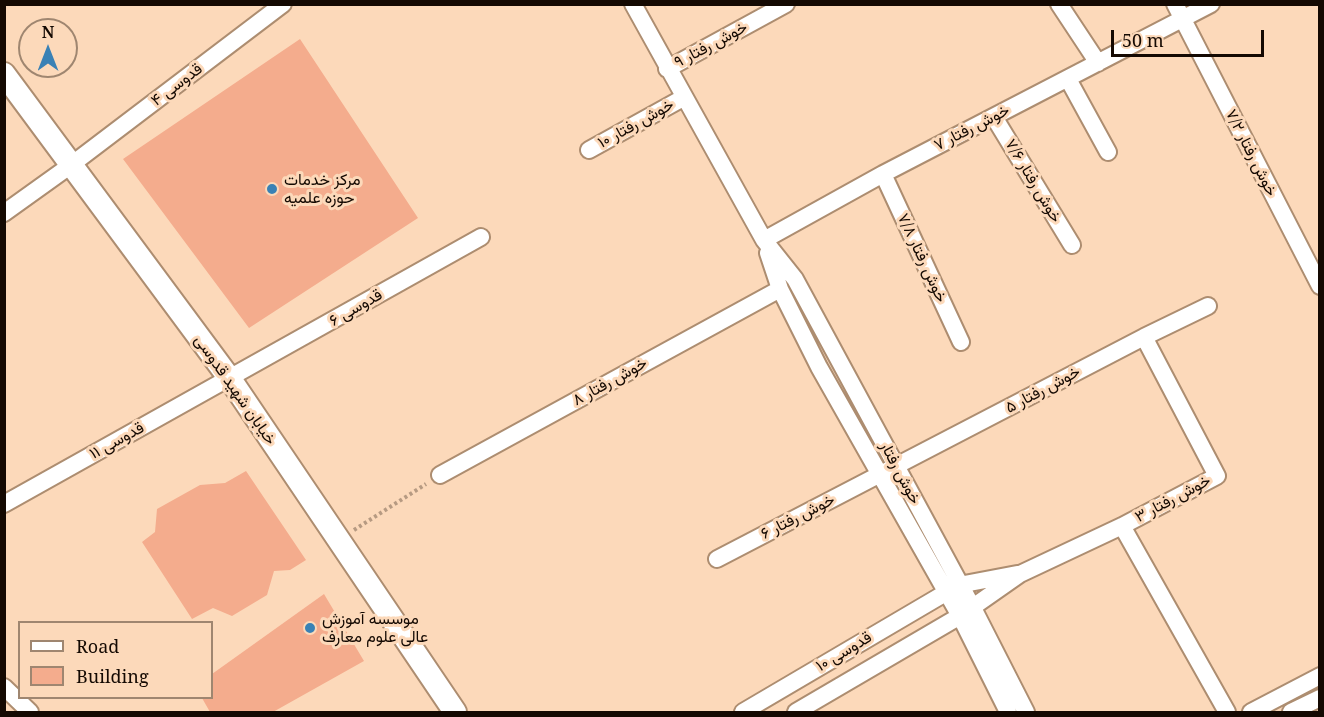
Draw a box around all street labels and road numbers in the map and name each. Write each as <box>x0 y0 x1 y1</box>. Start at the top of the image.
street label: خوش رفتار ۹ <box>671 18 751 72</box>
street label: قدوسی ۴ <box>148 60 206 110</box>
street label: خوش رفتار ۱۰ <box>595 95 677 153</box>
street label: خوش رفتار ۷ <box>931 101 1013 155</box>
street label: خوش رفتار ۷/۲ <box>1221 106 1281 200</box>
street label: خوش رفتار ۷/۶ <box>1000 136 1066 226</box>
street label: خوش رفتار ۷/۸ <box>893 210 951 306</box>
street label: قدوسی ۶ <box>326 285 386 331</box>
street label: خیابان شهید قدوسی <box>190 331 280 449</box>
street label: خوش رفتار ۸ <box>570 354 650 410</box>
street label: خوش رفتار ۵ <box>1002 362 1084 418</box>
street label: قدوسی ۱۱ <box>86 418 148 464</box>
street label: خوش رفتار <box>875 438 925 508</box>
street label: خوش رفتار ۳ <box>1132 471 1214 527</box>
street label: خوش رفتار ۶ <box>758 490 838 544</box>
street label: قدوسی ۱۰ <box>813 628 875 676</box>

